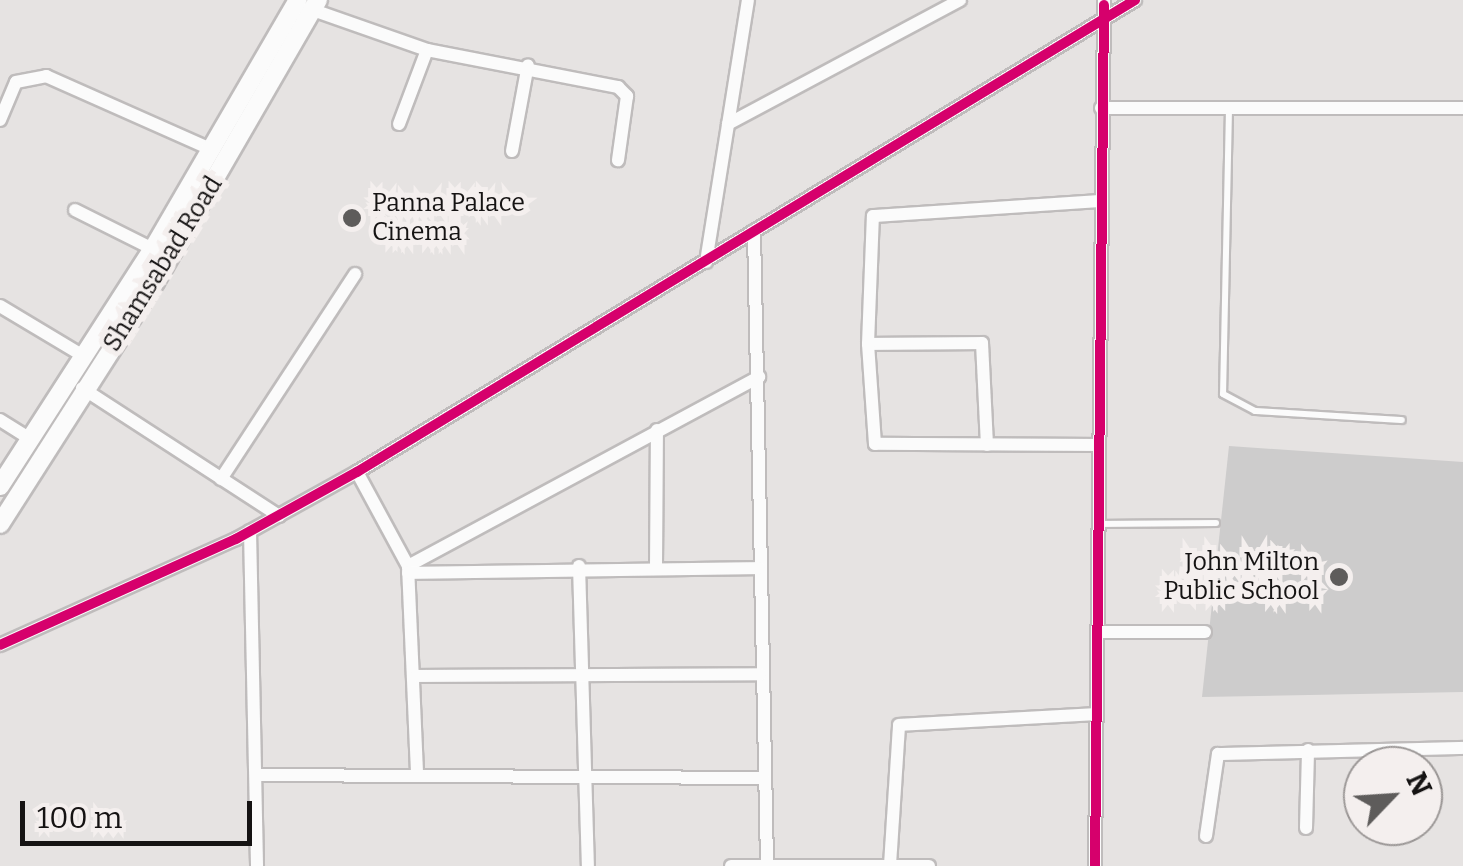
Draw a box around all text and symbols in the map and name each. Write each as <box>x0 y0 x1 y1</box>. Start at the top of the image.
street label: Shamsabad Road <box>97 171 229 357</box>
place label: Panna Palace Cinema <box>372 189 525 248</box>
marker: Panna Palace Cinema <box>341 207 363 229</box>
place label: John Milton Public School <box>1163 548 1319 607</box>
marker: John Milton Public School <box>1328 566 1350 588</box>
north arrow <box>1343 746 1443 846</box>
text: N <box>1399 767 1438 801</box>
scale bar <box>25 781 258 843</box>
text: 100 m <box>37 800 122 836</box>

